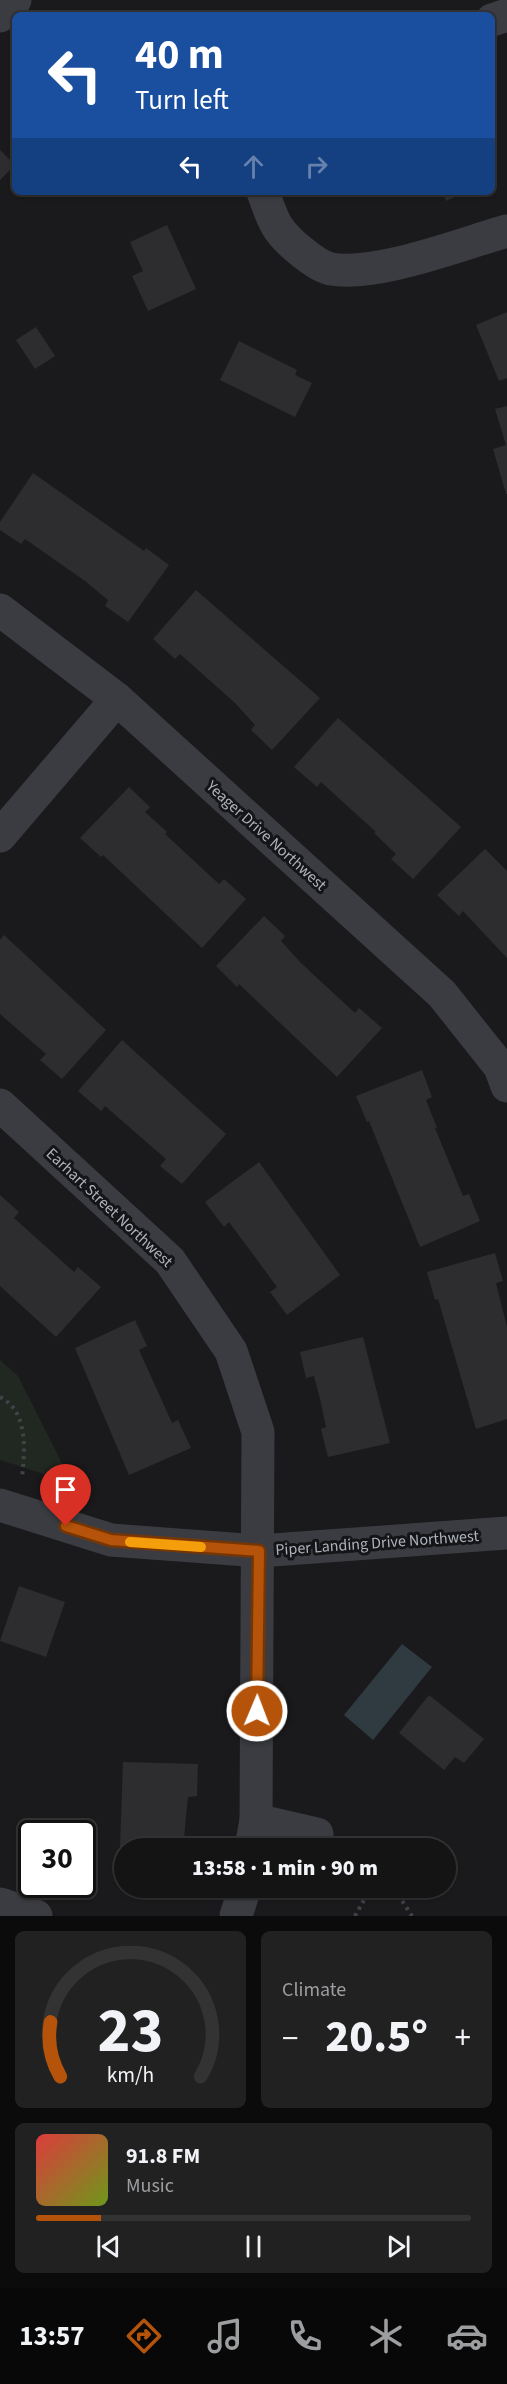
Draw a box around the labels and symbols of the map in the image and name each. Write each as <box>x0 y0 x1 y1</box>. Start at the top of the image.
street label: Yeager Drive Northwest <box>201 775 332 896</box>
street label: Earhart Street Northwest <box>41 1143 178 1273</box>
pin <box>40 1464 91 1526</box>
street label: Piper Landing Drive Northwest <box>275 1525 480 1561</box>
position arrow <box>225 1679 289 1743</box>
speed limit sign: 30 <box>18 1820 96 1898</box>

